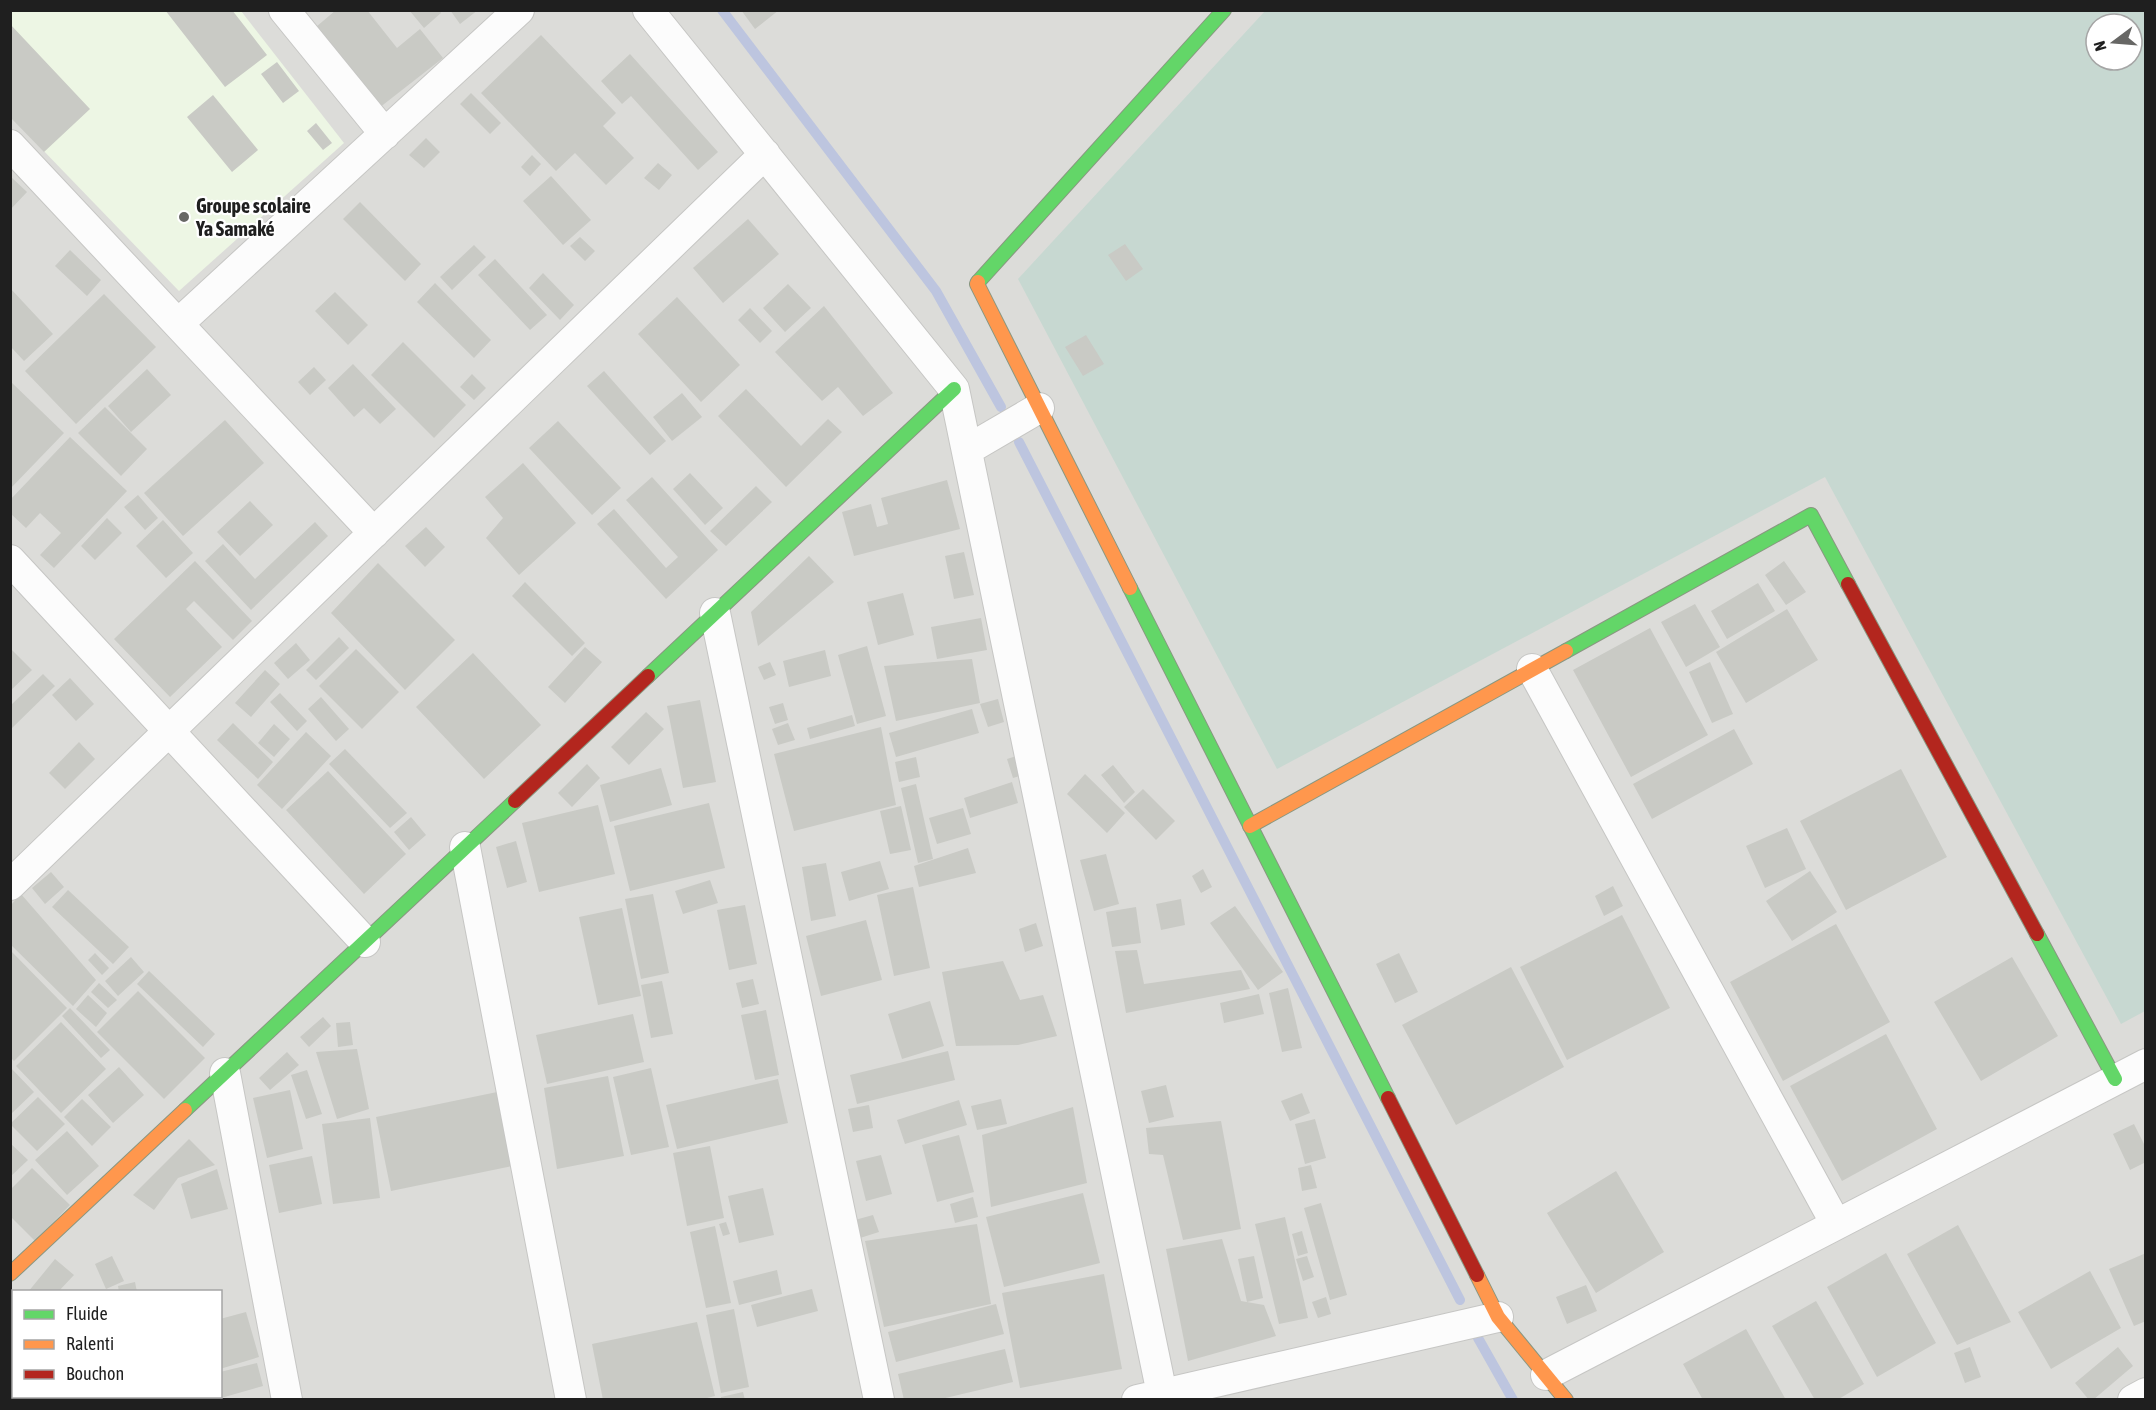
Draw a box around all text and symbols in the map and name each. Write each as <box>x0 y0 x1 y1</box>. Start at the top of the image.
north arrow <box>2084 12 2144 72</box>
text: N <box>2090 39 2110 53</box>
place label: Groupe scolaire Ya Samaké <box>195 194 311 240</box>
marker: Groupe scolaire Ya Samaké <box>177 210 191 224</box>
legend <box>12 1290 222 1398</box>
text: Fluide <box>66 1303 108 1324</box>
text: Ralenti <box>66 1333 114 1354</box>
text: Bouchon <box>66 1363 124 1384</box>

